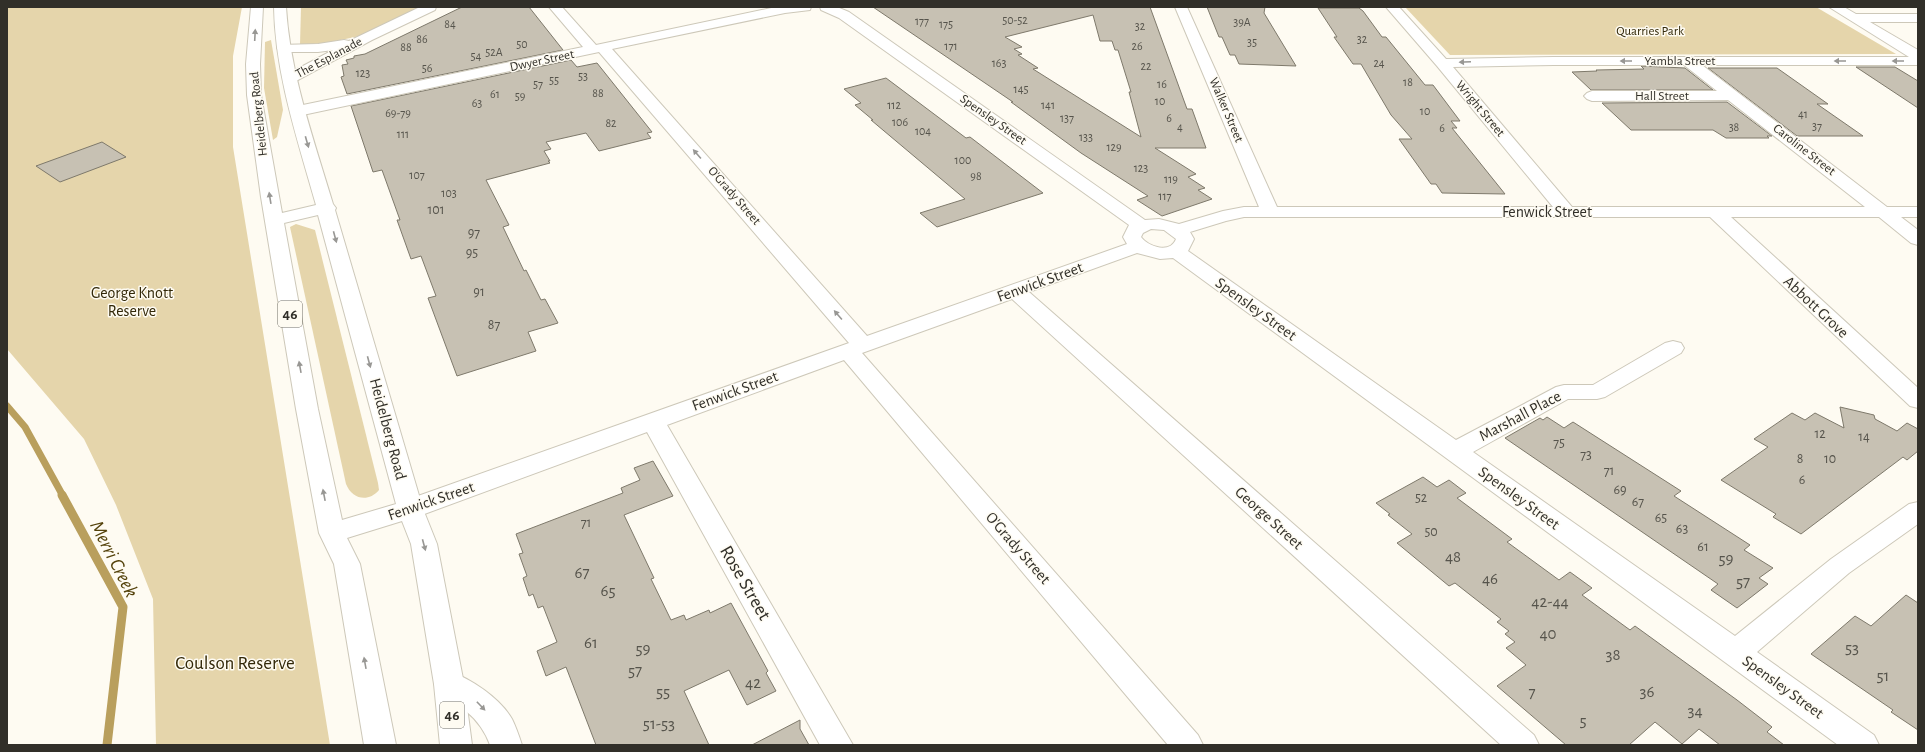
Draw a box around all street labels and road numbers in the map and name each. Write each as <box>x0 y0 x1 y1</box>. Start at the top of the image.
street label: The Esplanade <box>294 35 364 81</box>
street label: Dwyer Street <box>509 48 575 74</box>
street label: Yambla Street <box>1645 55 1715 68</box>
street label: Heidelberg Road <box>248 71 270 157</box>
street label: Walker Street <box>1207 76 1245 144</box>
street label: Wright Street <box>1453 79 1507 139</box>
street label: Hall Street <box>1635 90 1689 103</box>
street label: Spensley Street <box>957 92 1029 148</box>
street label: Caroline Street <box>1770 122 1838 178</box>
street label: O'Grady Street <box>705 164 763 228</box>
street label: Fenwick Street <box>1502 204 1592 220</box>
street label: Fenwick Street <box>995 259 1085 305</box>
street label: Abbott Grove <box>1780 273 1852 341</box>
street label: Spensley Street <box>1212 274 1299 344</box>
road number: 46 <box>278 301 302 327</box>
street label: Fenwick Street <box>690 368 780 414</box>
street label: Heidelberg Road <box>367 376 409 482</box>
street label: Marshall Place <box>1476 388 1564 444</box>
street label: Spensley Street <box>1475 463 1562 533</box>
street label: Fenwick Street <box>386 479 476 523</box>
street label: George Street <box>1232 484 1306 552</box>
street label: O'Grady Street <box>982 509 1053 588</box>
street label: Rose Street <box>716 542 774 624</box>
street label: Spensley Street <box>1739 652 1826 722</box>
road number: 46 <box>440 702 464 728</box>

